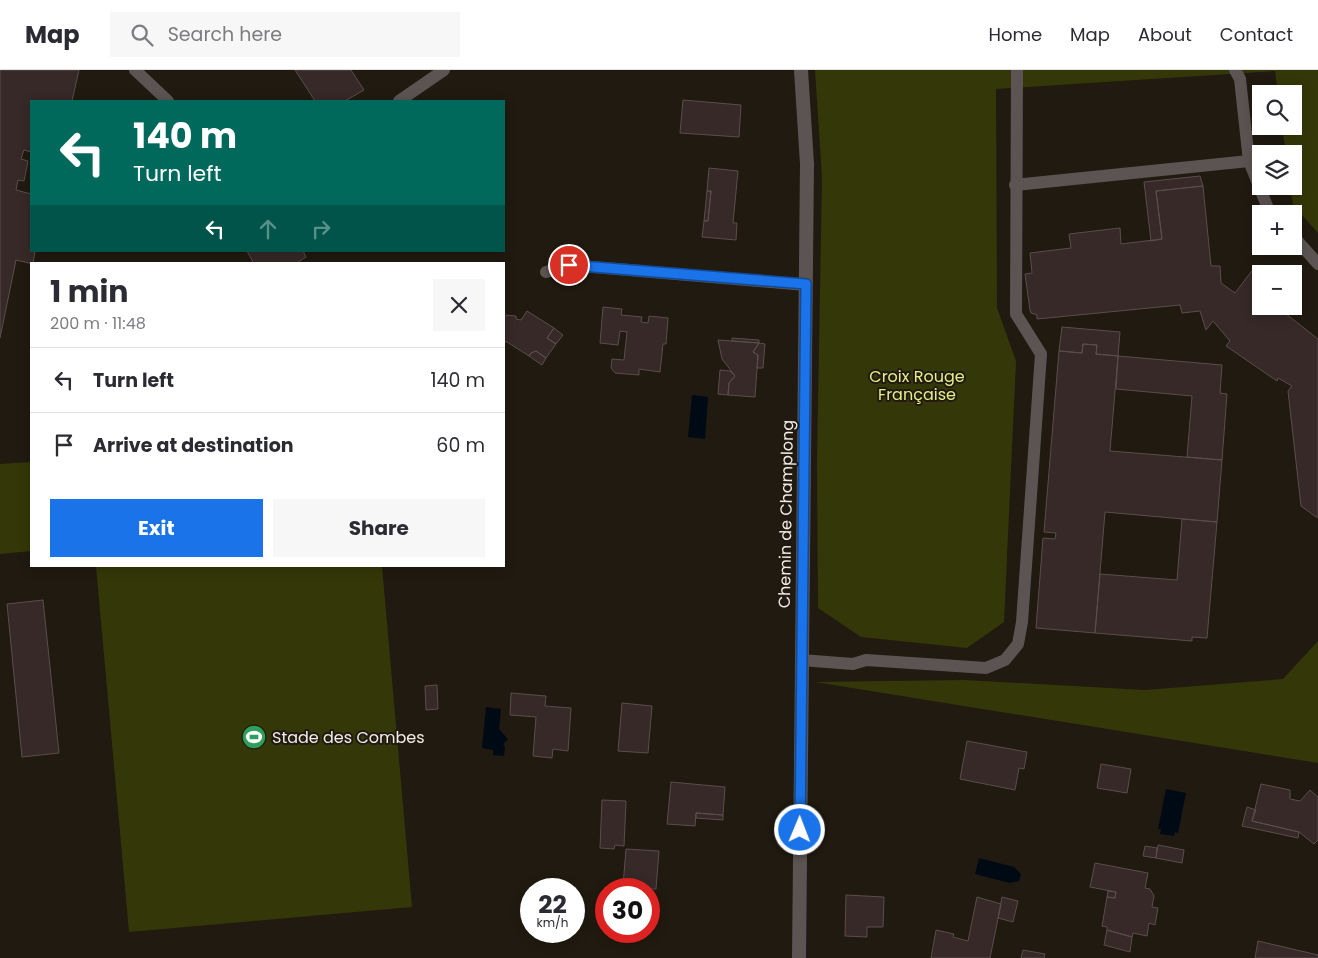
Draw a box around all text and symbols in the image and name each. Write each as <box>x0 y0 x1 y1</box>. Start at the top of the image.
search box <box>110 12 460 57</box>
text: Map <box>25 18 80 51</box>
icon: search <box>128 21 156 49</box>
text: Search here <box>168 21 282 48</box>
text: Home <box>988 22 1042 47</box>
text: Map <box>1070 22 1110 47</box>
text: About <box>1138 22 1192 47</box>
text: Contact <box>1220 22 1293 47</box>
map controls <box>1252 85 1302 315</box>
button: search <box>1252 85 1302 135</box>
text: 140 m <box>133 111 237 160</box>
icon: left <box>50 120 115 185</box>
button: layers <box>1252 145 1302 195</box>
text: Turn left <box>133 158 221 189</box>
button: + <box>1252 205 1302 255</box>
icon: left <box>201 215 229 243</box>
icon: ahead <box>254 215 282 243</box>
icon: right <box>307 215 335 243</box>
pin <box>548 244 590 286</box>
icon: arrive <box>555 251 583 279</box>
button: − <box>1252 265 1302 315</box>
text: 1 min <box>50 270 128 313</box>
button: close <box>433 279 485 331</box>
text: 200 m · 11:48 <box>50 312 146 335</box>
park label: Croix Rouge Française <box>869 365 965 406</box>
icon: left <box>50 366 78 394</box>
text: Turn left <box>93 367 174 394</box>
text: 140 m <box>430 367 485 394</box>
street label: Chemin de Champlong <box>773 420 799 608</box>
icon: arrive <box>50 431 78 459</box>
text: Arrive at destination <box>93 432 294 459</box>
text: 60 m <box>436 432 485 459</box>
button: Exit <box>50 499 263 557</box>
button: Share <box>273 499 485 557</box>
sports icon: Stade des Combes <box>241 724 267 750</box>
place label: Stade des Combes <box>272 726 425 749</box>
position arrow <box>773 803 825 855</box>
speed limit sign: 30 <box>595 878 660 943</box>
text: 22 <box>538 887 567 922</box>
text: km/h <box>537 914 568 931</box>

